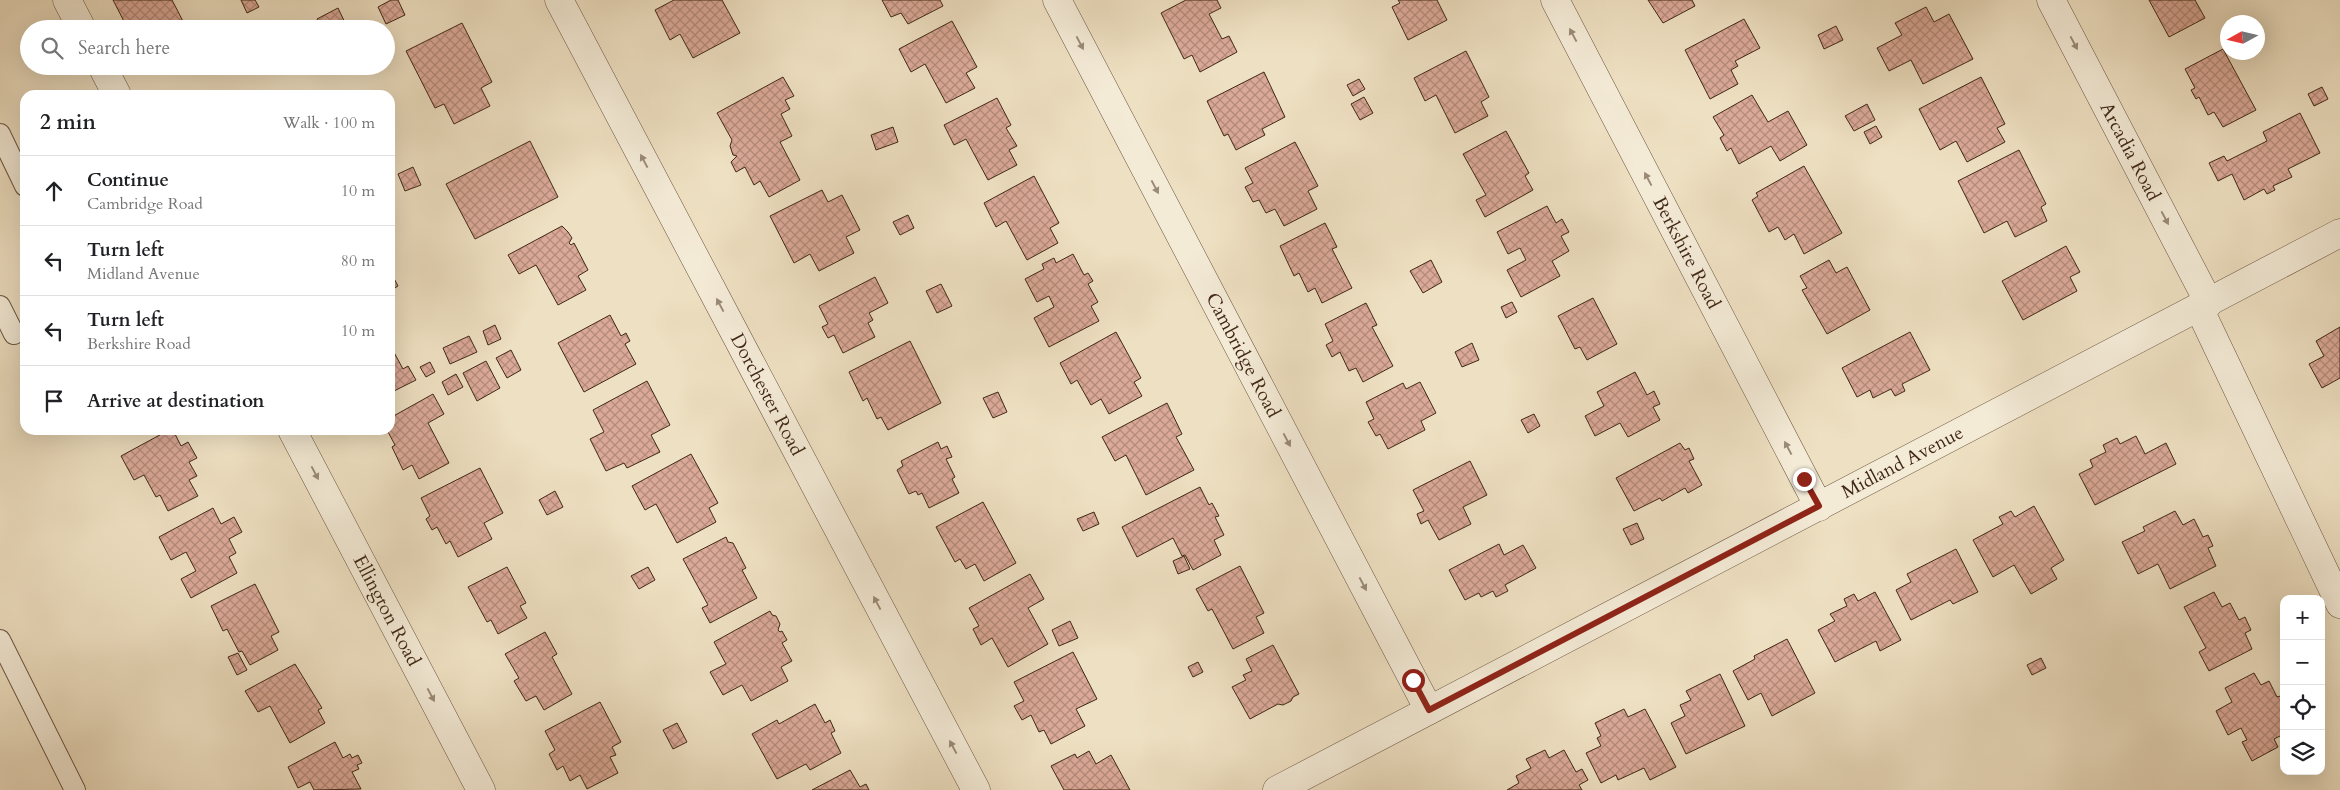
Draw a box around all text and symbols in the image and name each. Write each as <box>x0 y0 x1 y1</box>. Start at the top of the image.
north arrow <box>2220 15 2265 60</box>
search box <box>20 20 395 75</box>
one-way arrow <box>1569 28 1577 43</box>
icon: search <box>38 34 66 62</box>
text: Search here <box>78 35 170 61</box>
one-way arrow <box>1076 36 1084 50</box>
one-way arrow <box>2070 36 2078 50</box>
street label: Arcadia Road <box>2094 98 2167 205</box>
text: 2 min <box>40 108 96 137</box>
text: Walk · 100 m <box>283 112 375 134</box>
one-way arrow <box>640 154 648 168</box>
text: Continue <box>87 167 169 193</box>
one-way arrow <box>1644 172 1652 187</box>
icon: ahead <box>40 177 68 205</box>
text: 10 m <box>341 180 375 202</box>
one-way arrow <box>1151 180 1159 194</box>
street label: Berkshire Road <box>1647 192 1727 313</box>
text: Cambridge Road <box>87 193 203 215</box>
one-way arrow <box>2161 211 2169 225</box>
text: Turn left <box>87 237 164 263</box>
icon: left <box>40 247 68 275</box>
text: 80 m <box>341 250 375 272</box>
text: Midland Avenue <box>87 263 200 285</box>
street label: Cambridge Road <box>1200 288 1287 422</box>
one-way arrow <box>716 297 724 312</box>
text: Turn left <box>87 307 164 333</box>
icon: left <box>40 317 68 345</box>
text: 10 m <box>341 320 375 342</box>
street label: Dorchester Road <box>724 329 810 460</box>
text: Berkshire Road <box>87 333 191 355</box>
icon: arrive <box>40 387 68 415</box>
text: Arrive at destination <box>87 388 264 414</box>
street label: Midland Avenue <box>1837 420 1968 505</box>
one-way arrow <box>1283 433 1291 447</box>
one-way arrow <box>1784 441 1792 455</box>
one-way arrow <box>311 466 319 480</box>
route end <box>1793 468 1816 491</box>
street label: Ellington Road <box>347 550 427 671</box>
one-way arrow <box>1359 576 1367 591</box>
map controls <box>2280 595 2325 775</box>
button: + <box>2280 595 2325 640</box>
one-way arrow <box>873 596 881 610</box>
button: − <box>2280 640 2325 685</box>
route start <box>1402 669 1425 692</box>
button: locate <box>2280 685 2325 730</box>
one-way arrow <box>427 687 435 702</box>
button: layers <box>2280 730 2325 775</box>
one-way arrow <box>949 740 957 754</box>

